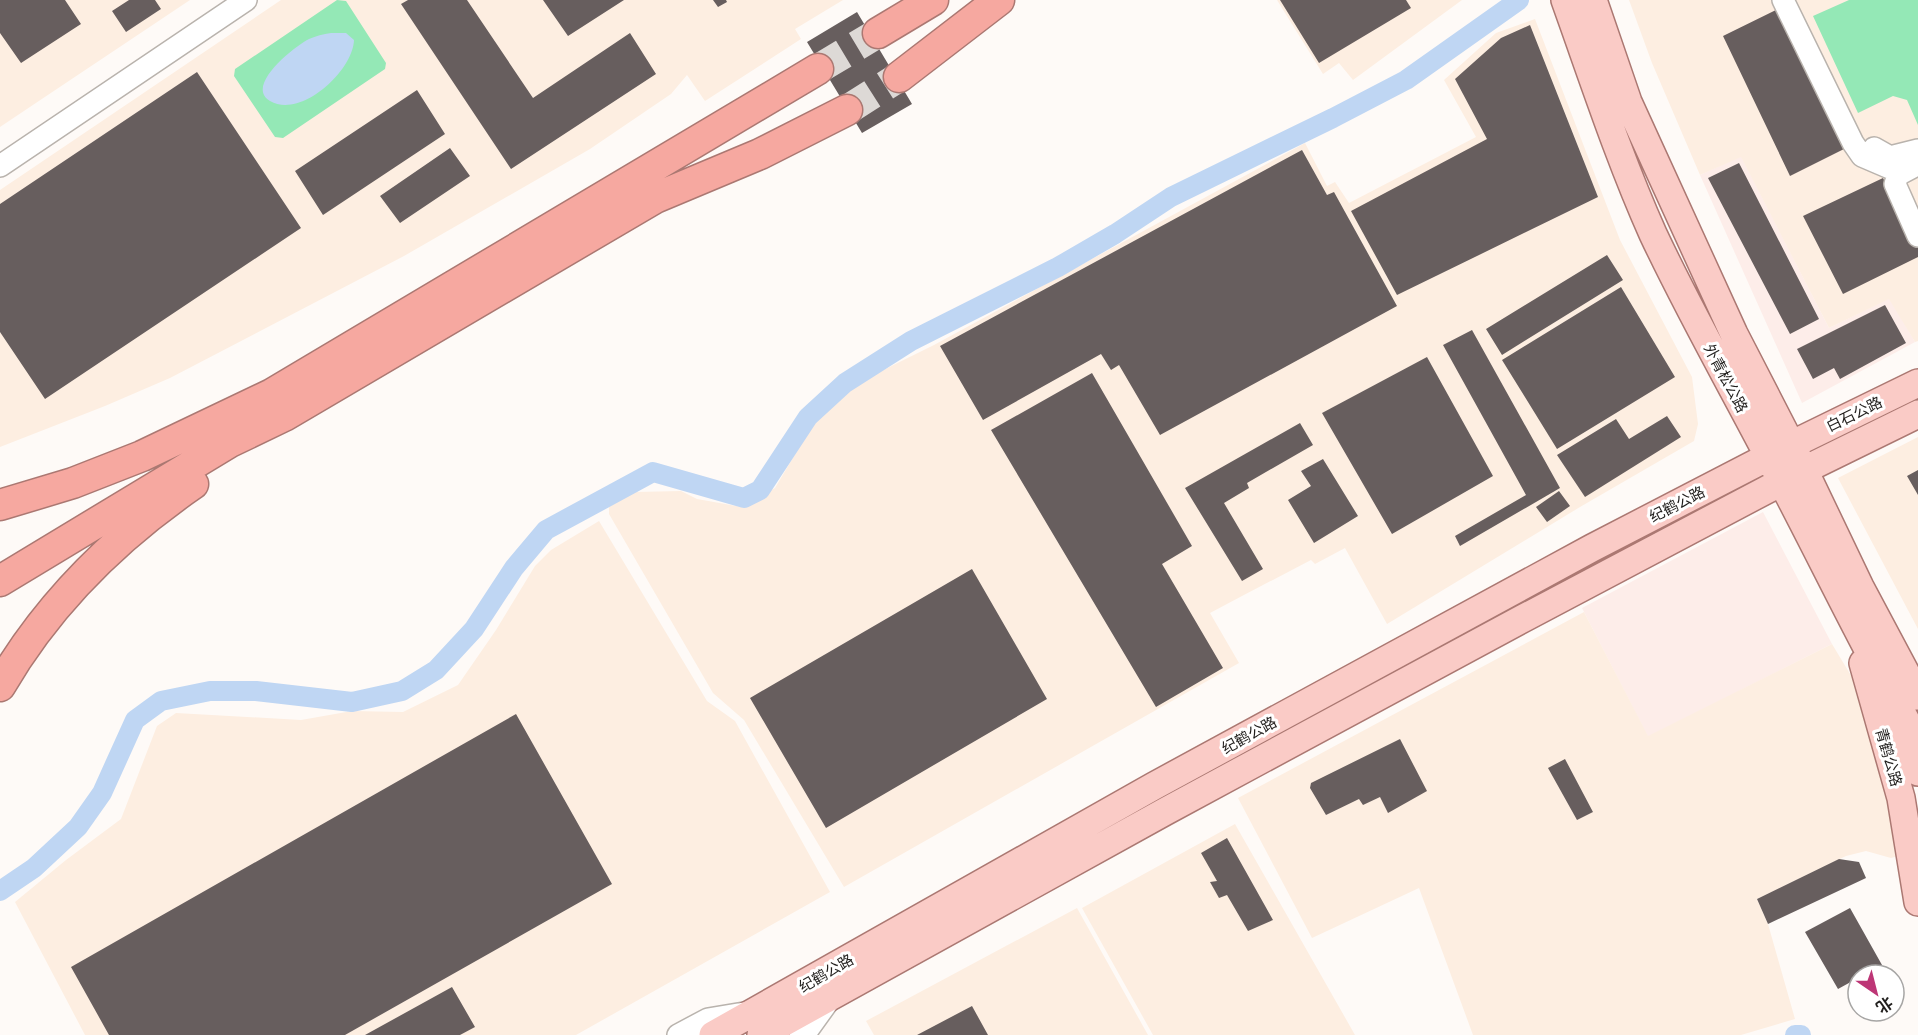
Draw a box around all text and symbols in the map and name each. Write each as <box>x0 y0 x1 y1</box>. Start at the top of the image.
street label: 外青松公路 <box>1700 340 1752 416</box>
street label: 白石公路 <box>1823 392 1885 436</box>
street label: 纪鹤公路 <box>1646 482 1708 526</box>
street label: 纪鹤公路 <box>1218 712 1280 758</box>
street label: 青鹤公路 <box>1872 726 1906 788</box>
street label: 纪鹤公路 <box>795 950 857 996</box>
north arrow <box>1846 963 1906 1023</box>
text: 北 <box>1872 993 1897 1018</box>

